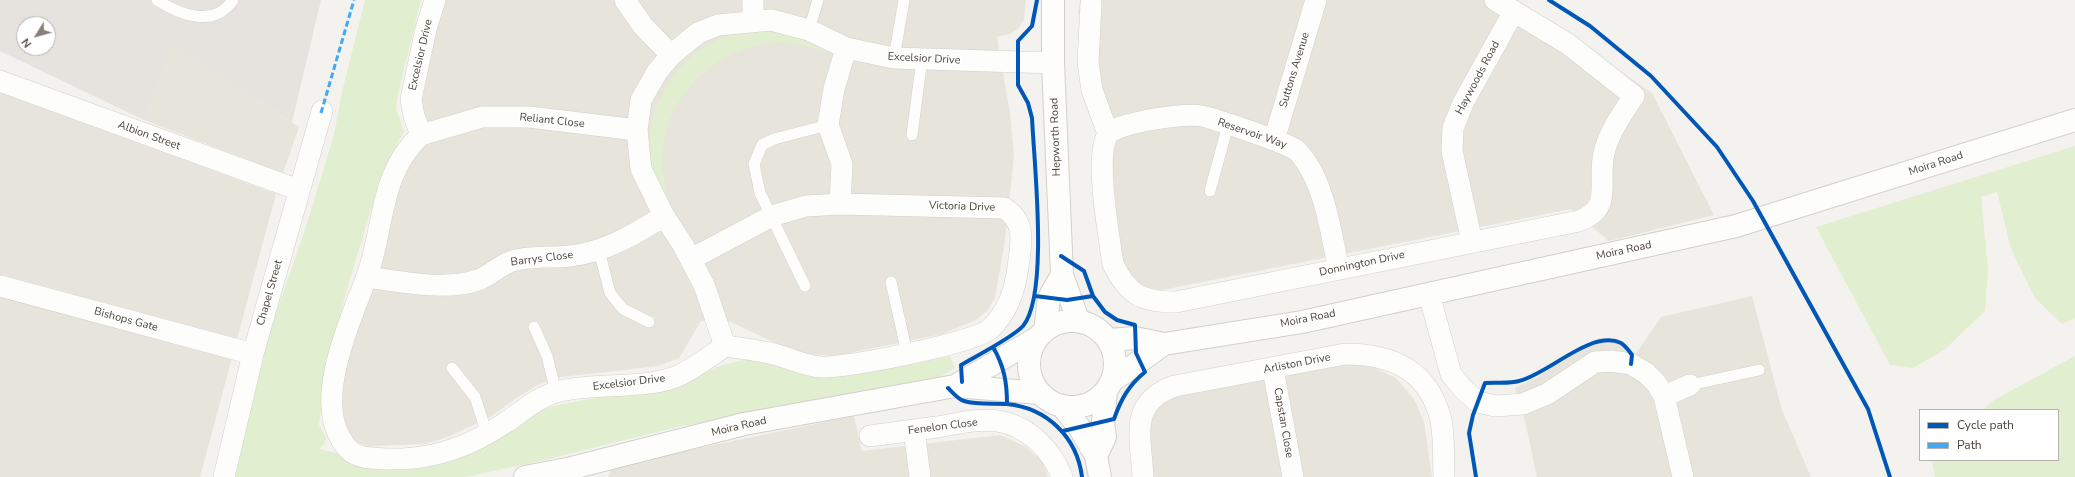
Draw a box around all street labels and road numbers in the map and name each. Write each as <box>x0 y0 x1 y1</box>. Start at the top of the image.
street label: Excelsior Drive <box>406 18 436 92</box>
street label: Suttons Avenue <box>1277 31 1313 109</box>
street label: Haywoods Road <box>1453 39 1503 117</box>
street label: Excelsior Drive <box>887 51 961 67</box>
street label: Hepworth Road <box>1048 97 1064 177</box>
street label: Reliant Close <box>519 111 585 131</box>
street label: Reservoir Way <box>1216 116 1288 152</box>
street label: Albion Street <box>116 119 182 153</box>
street label: Moira Road <box>1907 149 1965 179</box>
street label: Victoria Drive <box>929 199 995 215</box>
street label: Moira Road <box>1595 239 1653 263</box>
street label: Donnington Drive <box>1318 248 1406 280</box>
street label: Barrys Close <box>510 249 574 269</box>
street label: Chapel Street <box>254 259 286 327</box>
street label: Bishops Gate <box>93 305 159 335</box>
street label: Moira Road <box>1279 307 1337 331</box>
street label: Arliston Drive <box>1262 351 1332 377</box>
street label: Excelsior Drive <box>592 372 666 394</box>
street label: Capstan Close <box>1270 387 1296 459</box>
street label: Moira Road <box>710 414 768 440</box>
street label: Fenelon Close <box>907 416 979 438</box>

